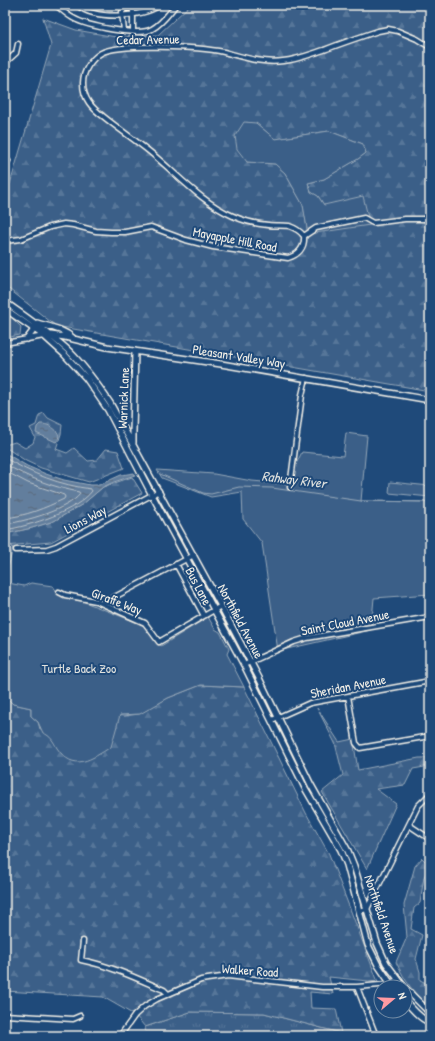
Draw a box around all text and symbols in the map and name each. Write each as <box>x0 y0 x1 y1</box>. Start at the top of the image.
street label: Cedar Avenue <box>116 29 180 49</box>
street label: Mayapple Hill Road <box>192 222 278 256</box>
street label: Pleasant Valley Way <box>191 340 287 372</box>
street label: Warnick Lane <box>113 367 133 429</box>
water label: Rahway River <box>261 466 329 494</box>
street label: Lions Way <box>61 500 110 538</box>
street label: Bus Lane <box>181 564 217 608</box>
street label: Northfield Avenue <box>214 581 268 661</box>
street label: Giraffe Way <box>89 583 145 619</box>
street label: Saint Cloud Avenue <box>299 605 391 639</box>
park label: Turtle Back Zoo <box>42 659 116 677</box>
street label: Sheridan Avenue <box>309 670 387 702</box>
street label: Northfield Avenue <box>360 872 404 956</box>
street label: Walker Road <box>221 959 279 981</box>
north arrow <box>373 979 413 1019</box>
text: N <box>395 991 410 1001</box>

